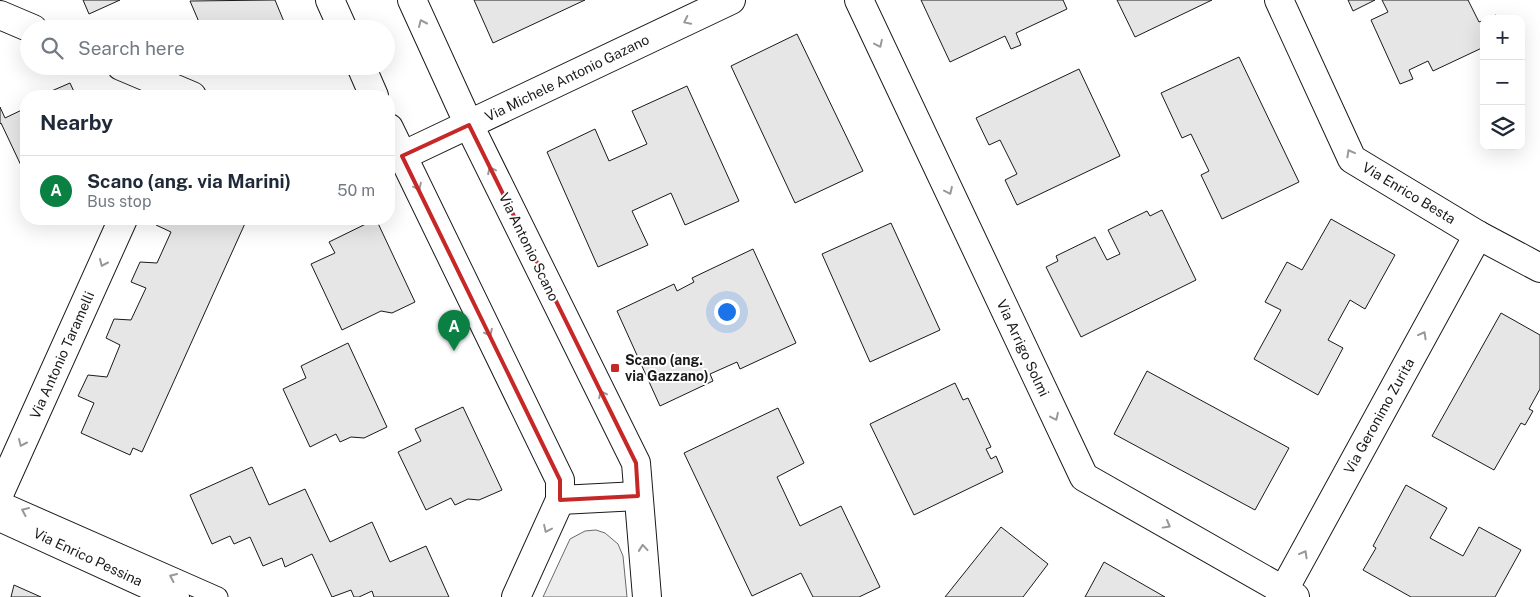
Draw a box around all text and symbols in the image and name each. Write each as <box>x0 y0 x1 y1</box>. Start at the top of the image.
one-way arrow <box>683 15 692 25</box>
map controls <box>1480 15 1525 150</box>
button: + <box>1480 15 1525 60</box>
one-way arrow <box>418 19 429 28</box>
search box <box>20 20 395 75</box>
street label: Via Michele Antonio Gazano <box>482 31 652 125</box>
icon: search <box>38 34 66 62</box>
text: Search here <box>78 37 185 59</box>
one-way arrow <box>873 39 884 48</box>
button: − <box>1480 60 1525 105</box>
button: layers <box>1480 105 1525 150</box>
text: Nearby <box>40 110 113 135</box>
one-way arrow <box>1346 150 1356 159</box>
street label: Via Enrico Besta <box>1360 159 1458 227</box>
one-way arrow <box>487 166 497 175</box>
text: Scano (ang. via Marini) <box>87 170 291 192</box>
text: A <box>50 181 62 200</box>
text: 50 m <box>337 181 375 200</box>
one-way arrow <box>411 182 422 191</box>
one-way arrow <box>942 186 953 195</box>
street label: Via Antonio Scano <box>496 190 562 304</box>
text: Bus stop <box>87 192 151 211</box>
one-way arrow <box>99 258 110 267</box>
street label: Via Antonio Taramelli <box>27 289 97 421</box>
street label: Via Arrigo Solmi <box>994 297 1052 399</box>
your location <box>714 299 740 325</box>
pin: A <box>438 310 470 351</box>
one-way arrow <box>482 328 492 337</box>
one-way arrow <box>1417 331 1427 340</box>
place label: Scano (ang. via Gazzano) <box>625 352 709 384</box>
street label: Via Geronimo Zurita <box>1341 355 1417 477</box>
marker: Scano (ang. via Gazzano) <box>609 362 621 374</box>
one-way arrow <box>598 390 608 399</box>
one-way arrow <box>1049 412 1060 421</box>
one-way arrow <box>17 438 28 447</box>
one-way arrow <box>21 507 30 518</box>
one-way arrow <box>1162 518 1171 528</box>
one-way arrow <box>543 524 553 533</box>
street label: Via Enrico Pessina <box>31 525 145 589</box>
one-way arrow <box>637 544 648 552</box>
one-way arrow <box>1297 550 1307 559</box>
one-way arrow <box>169 573 178 584</box>

